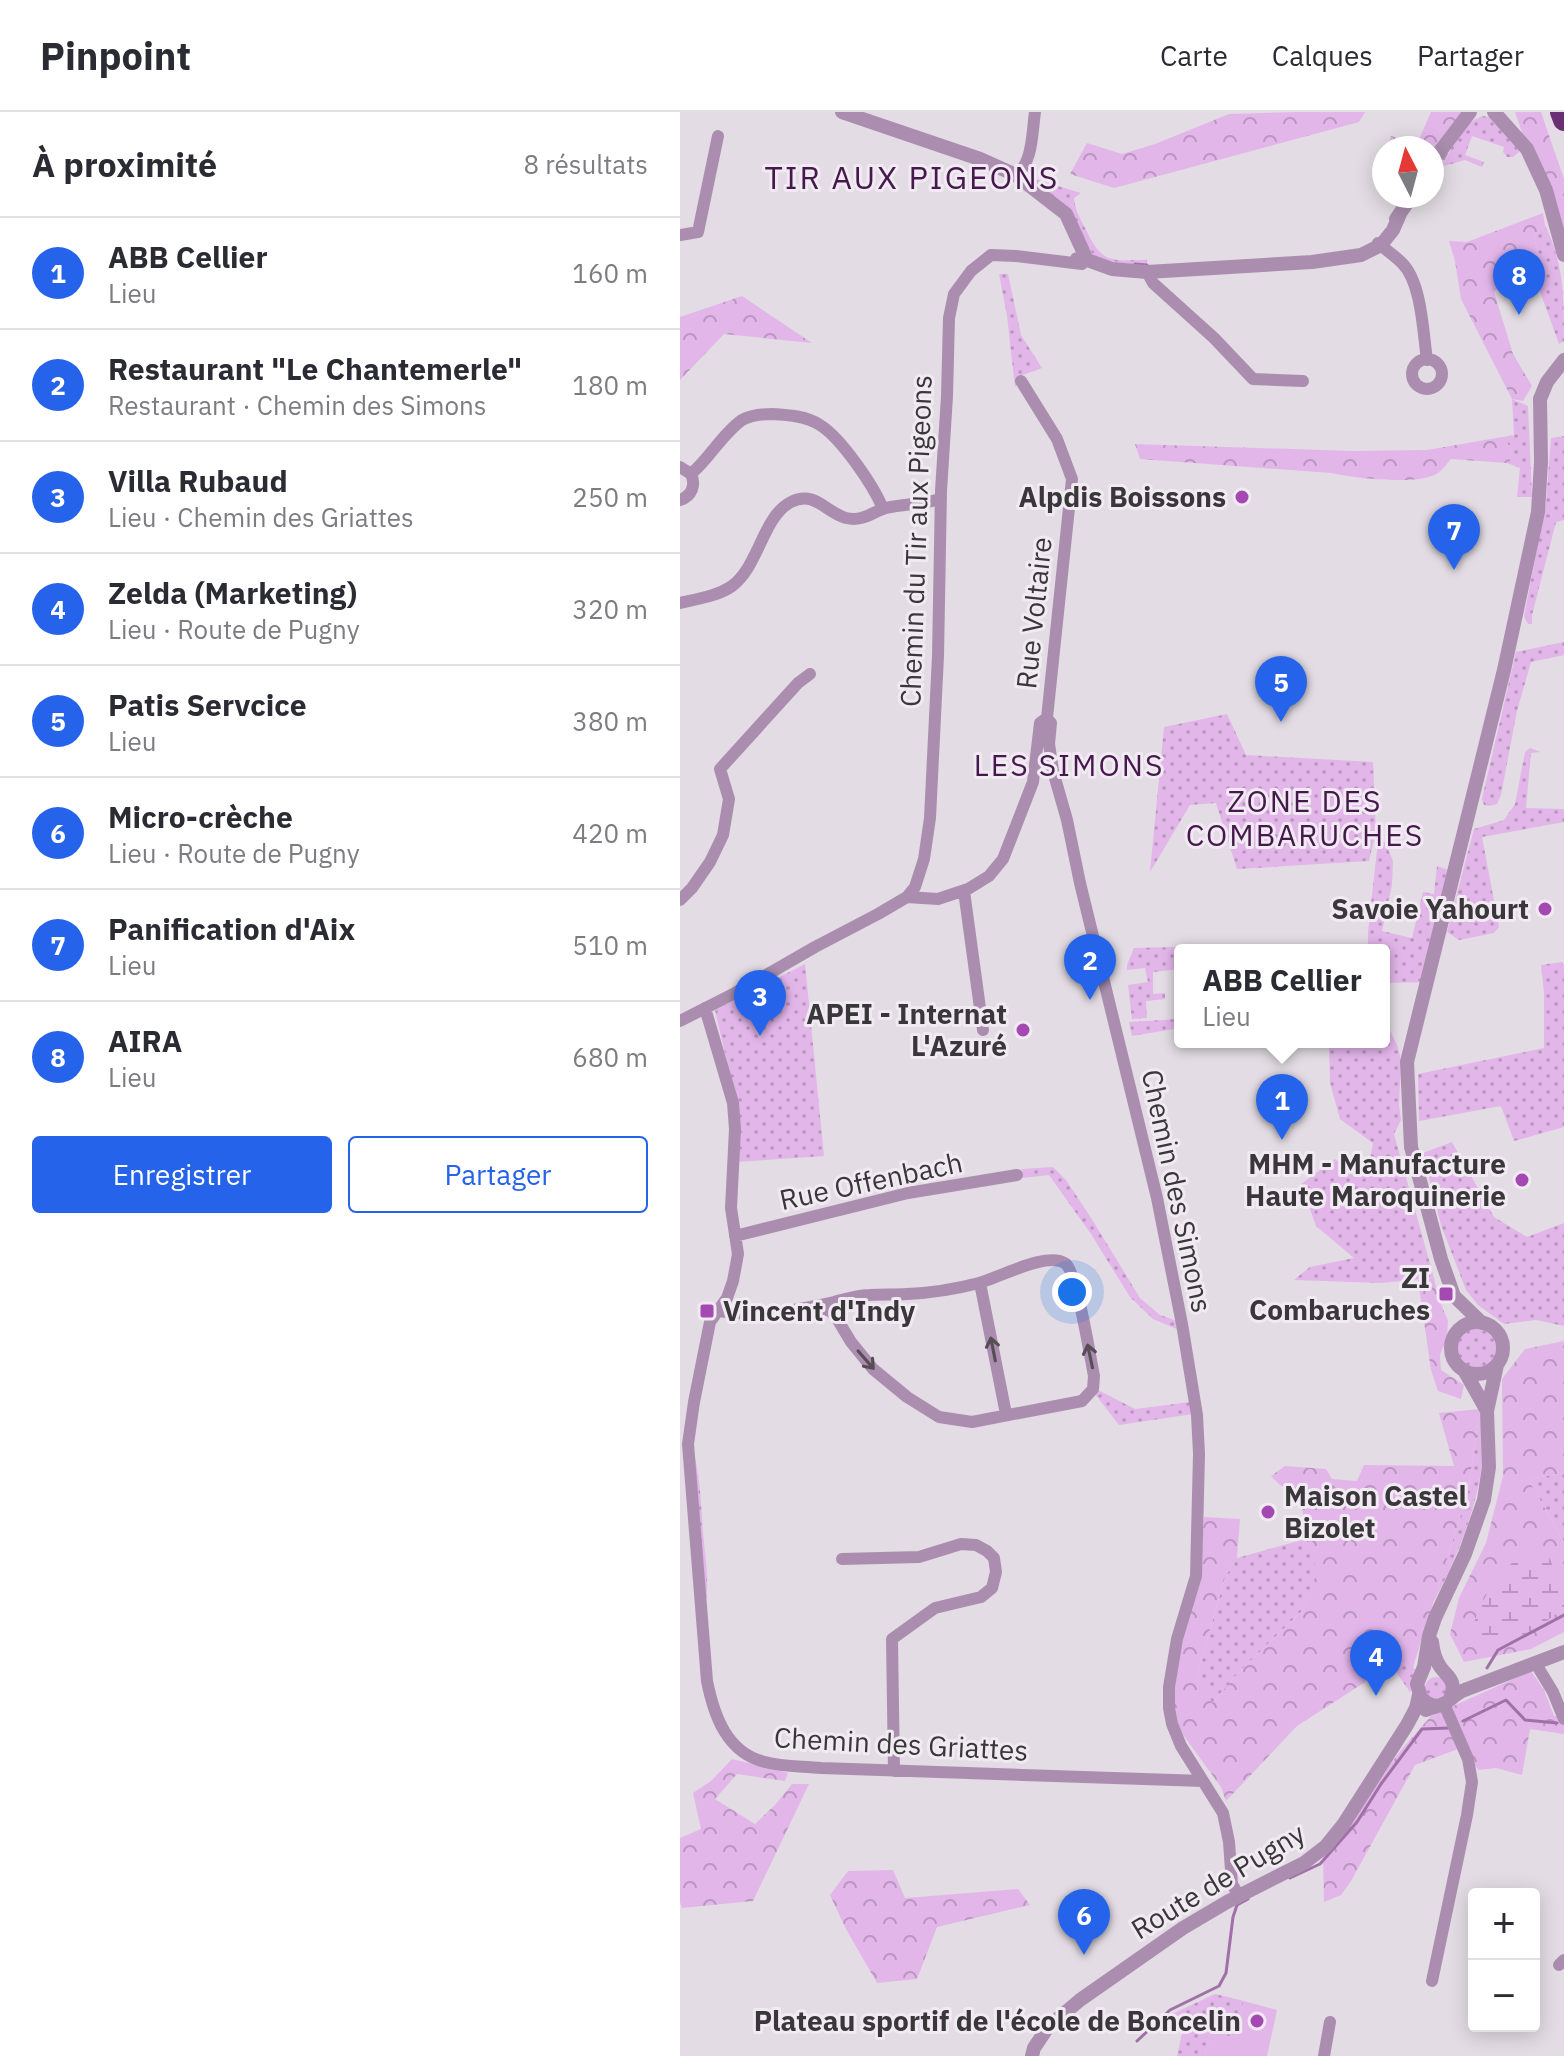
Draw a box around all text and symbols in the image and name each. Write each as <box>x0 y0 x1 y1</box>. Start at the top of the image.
text: Pinpoint <box>40 31 191 80</box>
text: Carte <box>1160 37 1228 74</box>
text: Calques <box>1272 37 1373 74</box>
text: Partager <box>1417 37 1524 74</box>
north arrow <box>1372 136 1444 208</box>
text: À proximité <box>32 142 217 186</box>
text: 8 résultats <box>523 147 648 181</box>
district label: TIR AUX PIGEONS <box>765 156 1059 198</box>
text: ABB Cellier <box>108 237 268 276</box>
pin: 8 <box>1493 249 1545 315</box>
text: 1 <box>50 256 66 290</box>
text: 160 m <box>572 256 648 290</box>
text: Lieu <box>108 276 157 310</box>
text: Restaurant "Le Chantemerle" <box>108 349 522 388</box>
text: 2 <box>50 368 66 402</box>
text: 180 m <box>572 368 648 402</box>
street label: Chemin du Tir aux Pigeons <box>891 374 940 708</box>
text: Restaurant · Chemin des Simons <box>108 388 486 422</box>
text: Villa Rubaud <box>108 461 288 500</box>
place label: Alpdis Boissons <box>1018 478 1226 515</box>
text: 3 <box>50 480 66 514</box>
text: 250 m <box>572 480 648 514</box>
marker: Alpdis Boissons <box>1233 488 1251 506</box>
text: Lieu · Chemin des Griattes <box>108 500 414 534</box>
pin: 7 <box>1428 504 1480 570</box>
street label: Rue Voltaire <box>1007 535 1060 691</box>
text: Zelda (Marketing) <box>108 573 357 612</box>
text: 4 <box>50 592 66 626</box>
text: 320 m <box>572 592 648 626</box>
text: Lieu · Route de Pugny <box>108 612 360 646</box>
pin: 5 <box>1255 656 1307 722</box>
text: Patis Servcice <box>108 685 307 724</box>
text: 5 <box>50 704 66 738</box>
text: 380 m <box>572 704 648 738</box>
text: Lieu <box>108 724 157 758</box>
district label: LES SIMONS <box>974 745 1164 784</box>
district label: ZONE DES COMBARUCHES <box>1186 781 1424 854</box>
text: Micro-crèche <box>108 797 293 836</box>
text: 6 <box>50 816 66 850</box>
text: 420 m <box>572 816 648 850</box>
text: Lieu · Route de Pugny <box>108 836 360 870</box>
place label: Savoie Yahourt <box>1331 890 1529 927</box>
marker: Savoie Yahourt <box>1536 900 1554 918</box>
text: Panification d'Aix <box>108 909 355 948</box>
text: 7 <box>50 928 66 962</box>
text: 510 m <box>572 928 648 962</box>
pin: 2 <box>1064 934 1116 1000</box>
popup <box>1174 944 1390 1048</box>
text: Lieu <box>108 948 157 982</box>
text: ABB Cellier <box>1202 960 1362 999</box>
pin: 3 <box>734 970 786 1036</box>
place label: APEI - Internat L'Azuré <box>806 995 1007 1064</box>
text: Lieu <box>1202 999 1251 1033</box>
text: AIRA <box>108 1021 182 1060</box>
marker: APEI - Internat L'Azuré <box>1014 1021 1032 1039</box>
text: 8 <box>50 1040 66 1074</box>
text: 680 m <box>572 1040 648 1074</box>
text: Lieu <box>108 1060 157 1094</box>
street label: Chemin des Simons <box>1134 1066 1221 1316</box>
pin: 1 <box>1256 1074 1308 1140</box>
button: Enregistrer <box>32 1136 332 1213</box>
button: Partager <box>348 1136 648 1213</box>
street label: Rue Offenbach <box>776 1143 966 1218</box>
place label: MHM - Manufacture Haute Maroquinerie <box>1245 1145 1506 1214</box>
marker: MHM - Manufacture Haute Maroquinerie <box>1513 1171 1531 1189</box>
place label: ZI Combaruches <box>1249 1259 1430 1328</box>
your location <box>1052 1272 1092 1312</box>
marker: ZI Combaruches <box>1437 1285 1455 1303</box>
place label: Vincent d'Indy <box>723 1292 915 1329</box>
marker: Vincent d'Indy <box>698 1302 716 1320</box>
one-way arrow <box>985 1336 1000 1362</box>
one-way arrow <box>1082 1343 1097 1369</box>
one-way arrow <box>857 1350 875 1370</box>
place label: Maison Castel Bizolet <box>1284 1477 1467 1546</box>
marker: Maison Castel Bizolet <box>1259 1503 1277 1521</box>
pin: 4 <box>1350 1630 1402 1696</box>
street label: Chemin des Griattes <box>773 1718 1029 1769</box>
street label: Route de Pugny <box>1124 1814 1311 1947</box>
map controls <box>1468 1888 1540 2032</box>
button: + <box>1468 1888 1540 1960</box>
pin: 6 <box>1058 1889 1110 1955</box>
button: − <box>1468 1960 1540 2032</box>
place label: Plateau sportif de l'école de Boncelin <box>754 2002 1241 2039</box>
marker: Plateau sportif de l'école de Boncelin <box>1248 2012 1266 2030</box>

